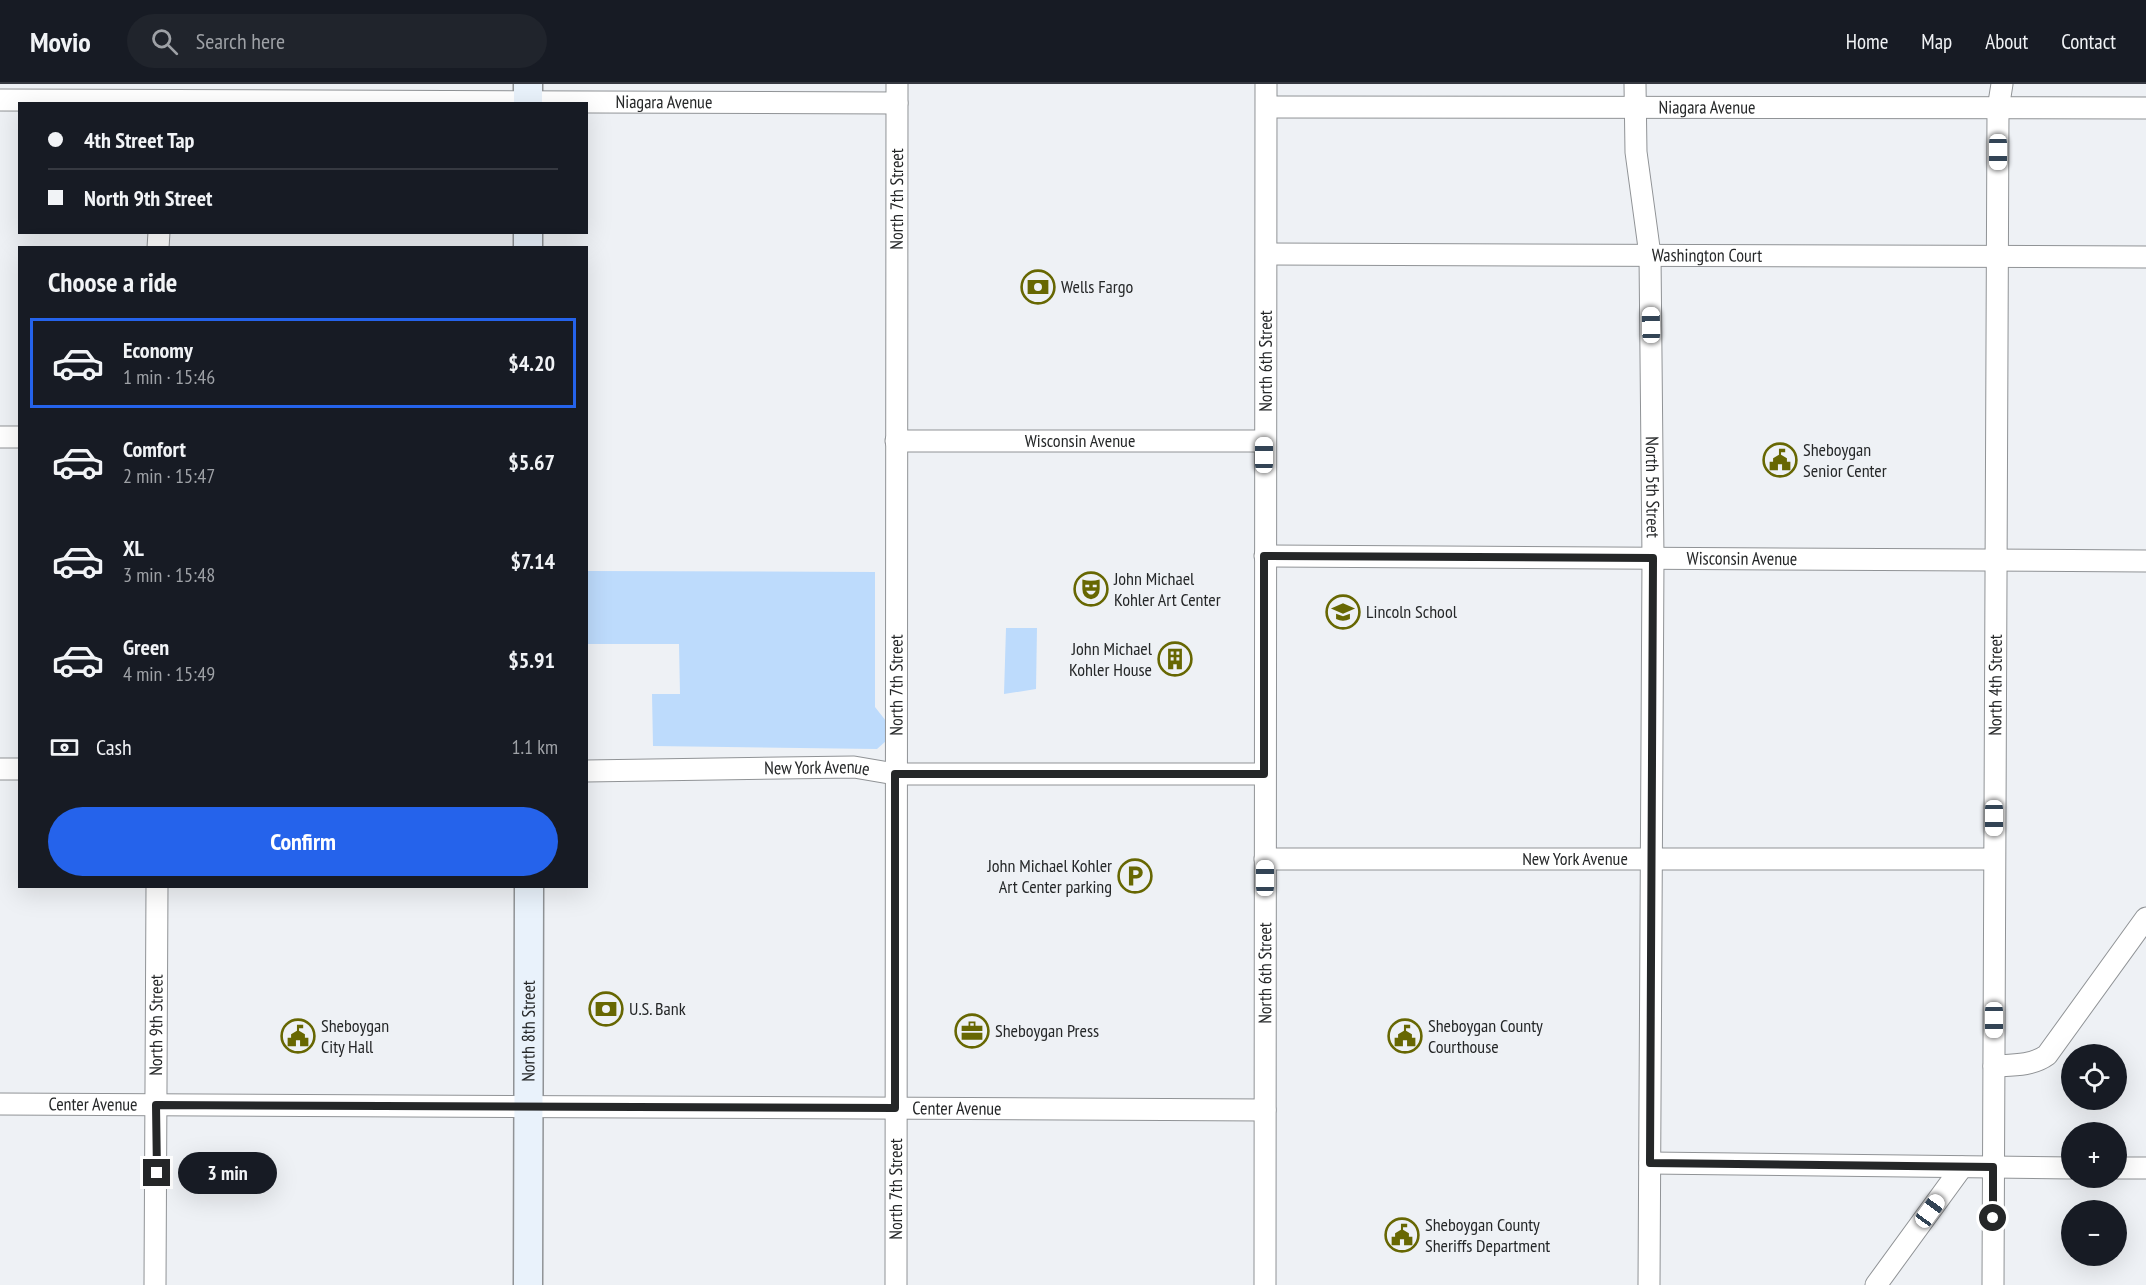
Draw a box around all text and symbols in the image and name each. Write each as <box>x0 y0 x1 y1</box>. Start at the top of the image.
search box <box>127 14 547 68</box>
text: Movio <box>30 23 91 60</box>
icon: search <box>148 25 181 58</box>
text: Search here <box>196 27 285 55</box>
text: Home <box>1846 28 1888 55</box>
text: Map <box>1921 28 1952 55</box>
text: About <box>1985 28 2028 55</box>
text: Contact <box>2061 28 2116 55</box>
street label: Niagara Avenue <box>616 90 712 113</box>
street label: Niagara Avenue <box>1659 95 1755 119</box>
text: 4th Street Tap <box>84 126 194 154</box>
car <box>1989 134 2007 170</box>
street label: North 7th Street <box>885 148 908 250</box>
text: North 9th Street <box>84 184 213 212</box>
street label: Washington Court <box>1652 243 1762 267</box>
text: Choose a ride <box>48 265 177 299</box>
bank icon: Wells Fargo <box>1020 269 1056 305</box>
place label: Wells Fargo <box>1061 275 1134 298</box>
car <box>1642 307 1660 343</box>
street label: North 6th Street <box>1254 310 1277 412</box>
icon: car <box>51 336 105 390</box>
text: Economy <box>123 336 193 364</box>
text: $4.20 <box>508 349 555 377</box>
text: 1 min · 15:46 <box>123 364 215 390</box>
street label: Wisconsin Avenue <box>1025 429 1135 452</box>
icon: car <box>51 435 105 489</box>
text: Comfort <box>123 435 186 463</box>
street label: North 5th Street <box>1641 436 1665 538</box>
car <box>1255 437 1273 473</box>
place label: Sheboygan Senior Center <box>1803 438 1887 482</box>
public building icon: Sheboygan Senior Center <box>1762 442 1798 478</box>
text: $5.67 <box>508 448 555 476</box>
text: 2 min · 15:47 <box>123 463 215 489</box>
icon: car <box>51 534 105 588</box>
text: XL <box>123 534 144 562</box>
street label: Wisconsin Avenue <box>1687 546 1797 570</box>
text: $7.14 <box>510 547 555 575</box>
text: 3 min · 15:48 <box>123 562 215 588</box>
place label: John Michael Kohler Art Center <box>1113 567 1221 611</box>
theatre icon: John Michael Kohler Art Center <box>1073 571 1109 607</box>
school or university icon: Lincoln School <box>1325 594 1361 630</box>
place label: Lincoln School <box>1366 600 1458 623</box>
icon: car <box>51 633 105 687</box>
text: Green <box>123 633 169 661</box>
street label: North 7th Street <box>884 634 908 736</box>
street label: North 4th Street <box>1983 634 2007 736</box>
place label: John Michael Kohler House <box>1069 637 1153 681</box>
building icon: John Michael Kohler House <box>1157 641 1193 677</box>
text: $5.91 <box>508 646 555 674</box>
text: 4 min · 15:49 <box>123 661 215 687</box>
icon: cash <box>48 731 81 764</box>
text: Cash <box>96 733 132 761</box>
text: 1.1 km <box>511 734 558 760</box>
street label: New York Avenue <box>764 755 872 781</box>
car <box>1985 800 2003 836</box>
button: Confirm <box>48 807 558 876</box>
street label: New York Avenue <box>1522 847 1628 870</box>
place label: John Michael Kohler Art Center parking <box>986 854 1112 898</box>
parking icon: John Michael Kohler Art Center parking <box>1117 858 1153 894</box>
car <box>1256 860 1274 896</box>
street label: North 6th Street <box>1253 922 1276 1024</box>
street label: North 9th Street <box>144 974 168 1076</box>
street label: North 8th Street <box>517 980 540 1082</box>
bank icon: U.S. Bank <box>588 991 624 1027</box>
place label: U.S. Bank <box>629 997 686 1020</box>
car <box>1985 1002 2003 1038</box>
office icon: Sheboygan Press <box>954 1013 990 1049</box>
place label: Sheboygan City Hall <box>321 1014 389 1058</box>
place label: Sheboygan County Courthouse <box>1428 1014 1543 1058</box>
public building icon: Sheboygan City Hall <box>280 1018 316 1054</box>
public building icon: Sheboygan County Courthouse <box>1387 1018 1423 1054</box>
place label: Sheboygan Press <box>995 1019 1099 1042</box>
map controls <box>2061 1044 2127 1266</box>
button: locate <box>2061 1044 2127 1110</box>
street label: Center Avenue <box>48 1092 138 1116</box>
street label: Center Avenue <box>912 1096 1002 1120</box>
button: + <box>2061 1122 2127 1188</box>
street label: North 7th Street <box>884 1138 907 1240</box>
callout: 3 min <box>178 1152 277 1194</box>
route end <box>143 1159 170 1186</box>
text: 3 min <box>207 1160 248 1186</box>
car <box>1912 1191 1948 1231</box>
button: − <box>2061 1200 2127 1266</box>
route start <box>1979 1204 2006 1231</box>
place label: Sheboygan County Sheriffs Department <box>1425 1213 1550 1257</box>
public building icon: Sheboygan County Sheriffs Department <box>1384 1217 1420 1253</box>

